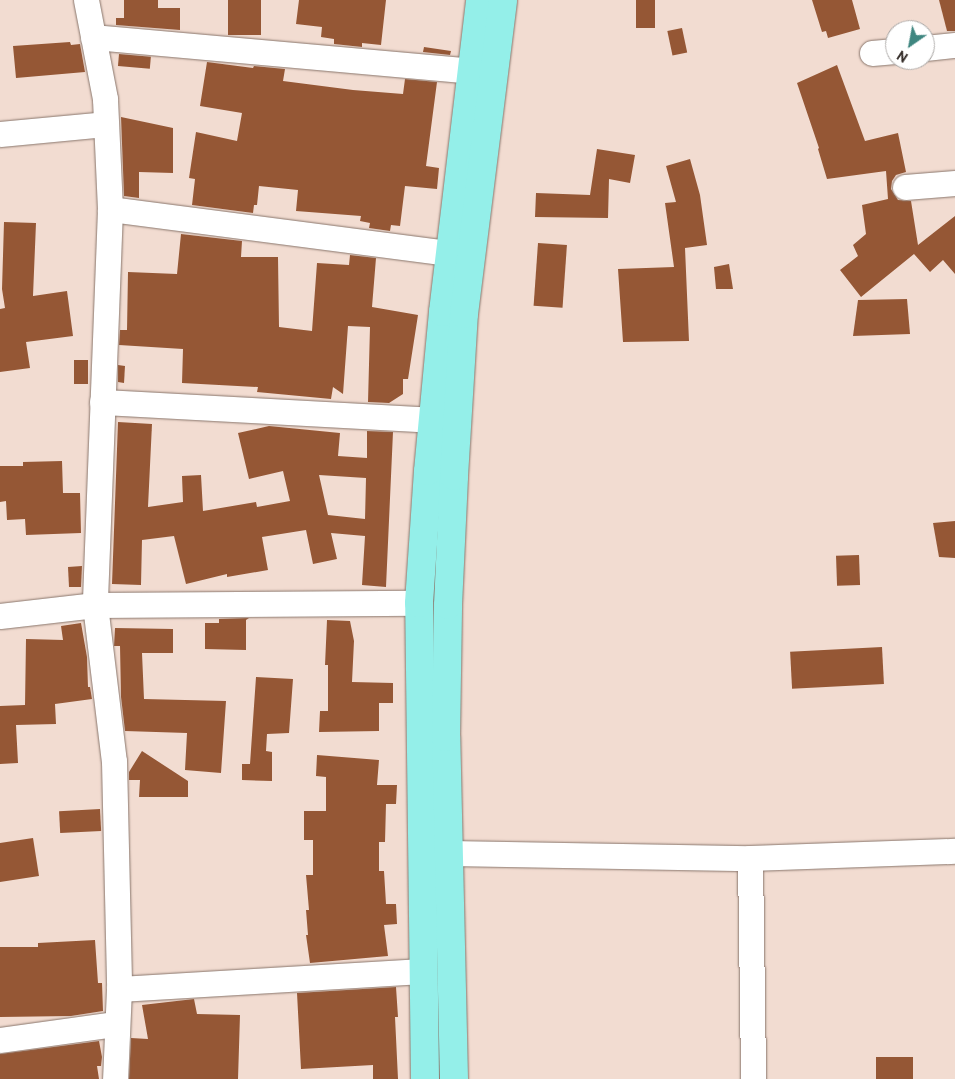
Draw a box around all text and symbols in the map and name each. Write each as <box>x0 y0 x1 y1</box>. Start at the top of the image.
north arrow <box>885 20 935 70</box>
text: N <box>894 47 911 67</box>

